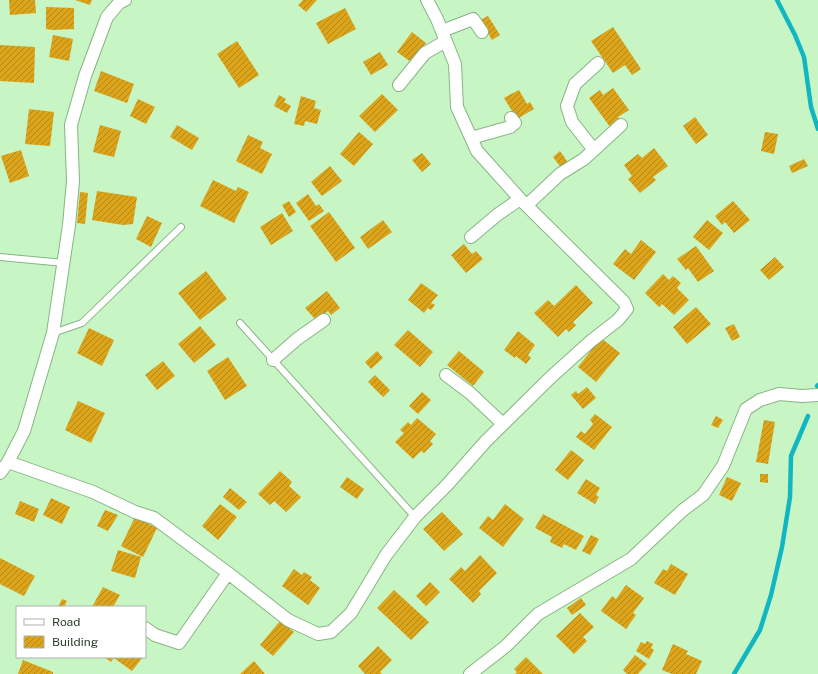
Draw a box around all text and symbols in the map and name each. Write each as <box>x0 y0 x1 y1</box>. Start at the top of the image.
legend <box>16 606 146 658</box>
text: Road <box>52 615 80 629</box>
text: Building <box>52 635 98 649</box>

